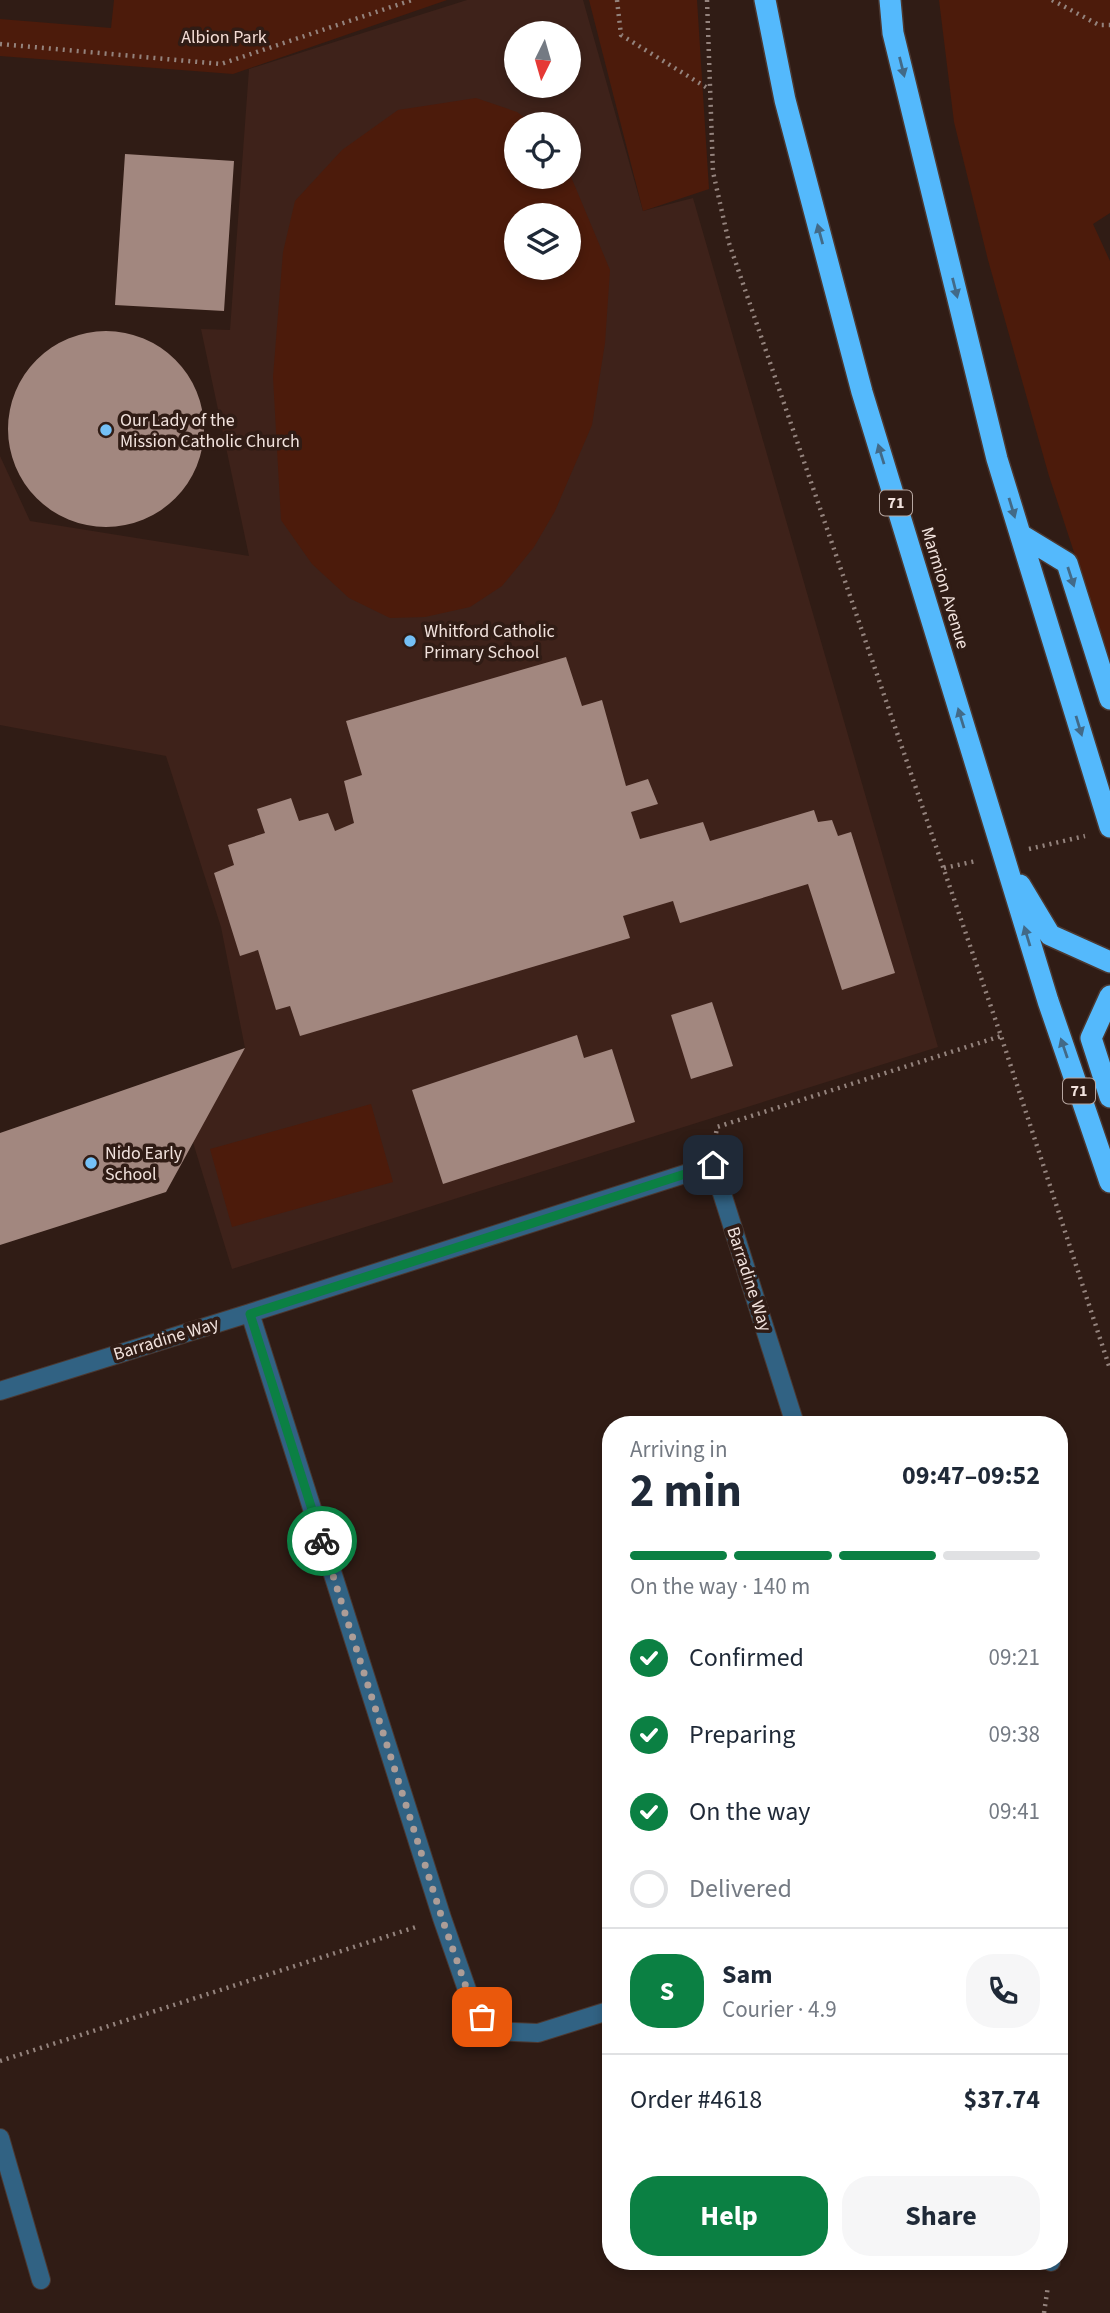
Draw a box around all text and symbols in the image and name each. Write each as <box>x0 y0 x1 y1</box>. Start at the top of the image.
north arrow <box>504 21 581 98</box>
map controls <box>504 21 581 280</box>
park label: Albion Park <box>181 25 267 50</box>
one-way arrow <box>896 56 907 78</box>
button: locate <box>504 112 581 189</box>
button: layers <box>504 203 581 280</box>
one-way arrow <box>814 223 825 245</box>
one-way arrow <box>950 277 961 299</box>
place label: Our Lady of the Mission Catholic Church <box>120 408 300 454</box>
marker: Our Lady of the Mission Catholic Church <box>98 422 114 438</box>
one-way arrow <box>875 443 885 464</box>
road number: 71 <box>880 490 912 516</box>
one-way arrow <box>1008 498 1018 519</box>
street label: Marmion Avenue <box>915 524 975 652</box>
one-way arrow <box>1067 566 1077 587</box>
place label: Whitford Catholic Primary School <box>424 619 555 665</box>
marker: Whitford Catholic Primary School <box>402 633 418 649</box>
one-way arrow <box>955 708 965 729</box>
one-way arrow <box>1074 716 1085 737</box>
one-way arrow <box>1022 925 1032 946</box>
one-way arrow <box>1058 1037 1069 1058</box>
road number: 71 <box>1063 1078 1095 1104</box>
pin <box>683 1135 743 1195</box>
place label: Nido Early School <box>105 1141 183 1187</box>
icon: home <box>694 1146 732 1184</box>
marker: Nido Early School <box>83 1155 99 1171</box>
street label: Barradine Way <box>720 1223 778 1335</box>
street label: Barradine Way <box>110 1311 222 1367</box>
text: Arriving in <box>630 1433 728 1466</box>
text: 09:47–09:52 <box>902 1457 1040 1494</box>
text: 2 min <box>630 1459 742 1524</box>
courier <box>287 1506 357 1576</box>
icon: bike <box>303 1522 341 1560</box>
text: On the way · 140 m <box>630 1570 810 1603</box>
icon: check <box>630 1639 668 1677</box>
text: Confirmed <box>689 1639 804 1676</box>
text: 09:21 <box>989 1641 1040 1674</box>
icon: check <box>630 1716 668 1754</box>
text: Preparing <box>689 1716 795 1753</box>
text: 09:38 <box>989 1718 1040 1751</box>
icon: check <box>630 1793 668 1831</box>
text: On the way <box>689 1793 810 1830</box>
text: 09:41 <box>989 1795 1040 1828</box>
text: Delivered <box>689 1870 792 1907</box>
button: phone <box>966 1954 1040 2028</box>
text: Sam <box>722 1956 772 1993</box>
text: S <box>660 1973 674 2010</box>
pin <box>452 1987 512 2047</box>
text: Courier · 4.9 <box>722 1993 837 2026</box>
icon: bag <box>463 1998 501 2036</box>
text: Order #4618 <box>630 2081 762 2118</box>
text: $37.74 <box>964 2081 1040 2118</box>
button: Help <box>630 2176 828 2256</box>
button: Share <box>842 2176 1040 2256</box>

